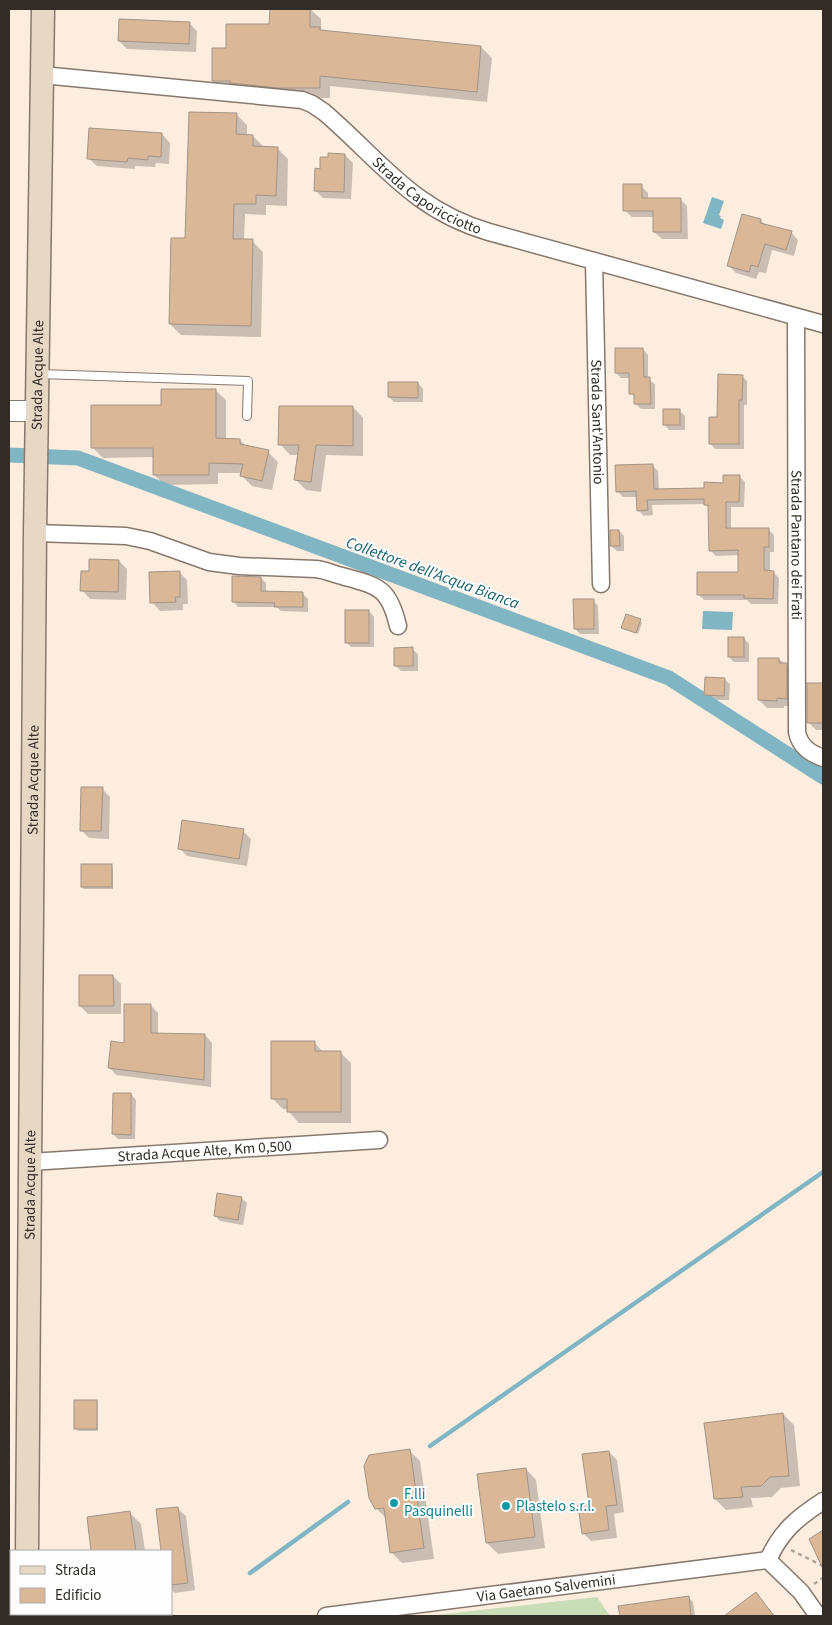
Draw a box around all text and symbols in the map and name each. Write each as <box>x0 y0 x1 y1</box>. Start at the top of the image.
street label: Strada Caporicciotto <box>367 152 484 240</box>
street label: Strada Acque Alte <box>27 320 49 430</box>
street label: Strada Sant'Antonio <box>585 359 609 485</box>
street label: Strada Pantano dei Frati <box>785 470 807 620</box>
water label: Collettore dell'Acqua Bianca <box>343 531 523 615</box>
street label: Strada Acque Alte <box>23 725 44 835</box>
street label: Strada Acque Alte <box>19 1130 41 1240</box>
street label: Strada Acque Alte, Km 0,500 <box>117 1136 292 1167</box>
place label: F.lli Pasquinelli <box>404 1484 473 1522</box>
place label: Plastelo s.r.l. <box>516 1496 595 1517</box>
marker: F.lli Pasquinelli <box>388 1497 400 1509</box>
marker: Plastelo s.r.l. <box>500 1500 512 1512</box>
legend <box>10 1550 172 1615</box>
text: Strada <box>55 1560 96 1581</box>
street label: Via Gaetano Salvemini <box>476 1569 617 1608</box>
text: Edificio <box>55 1585 102 1606</box>

